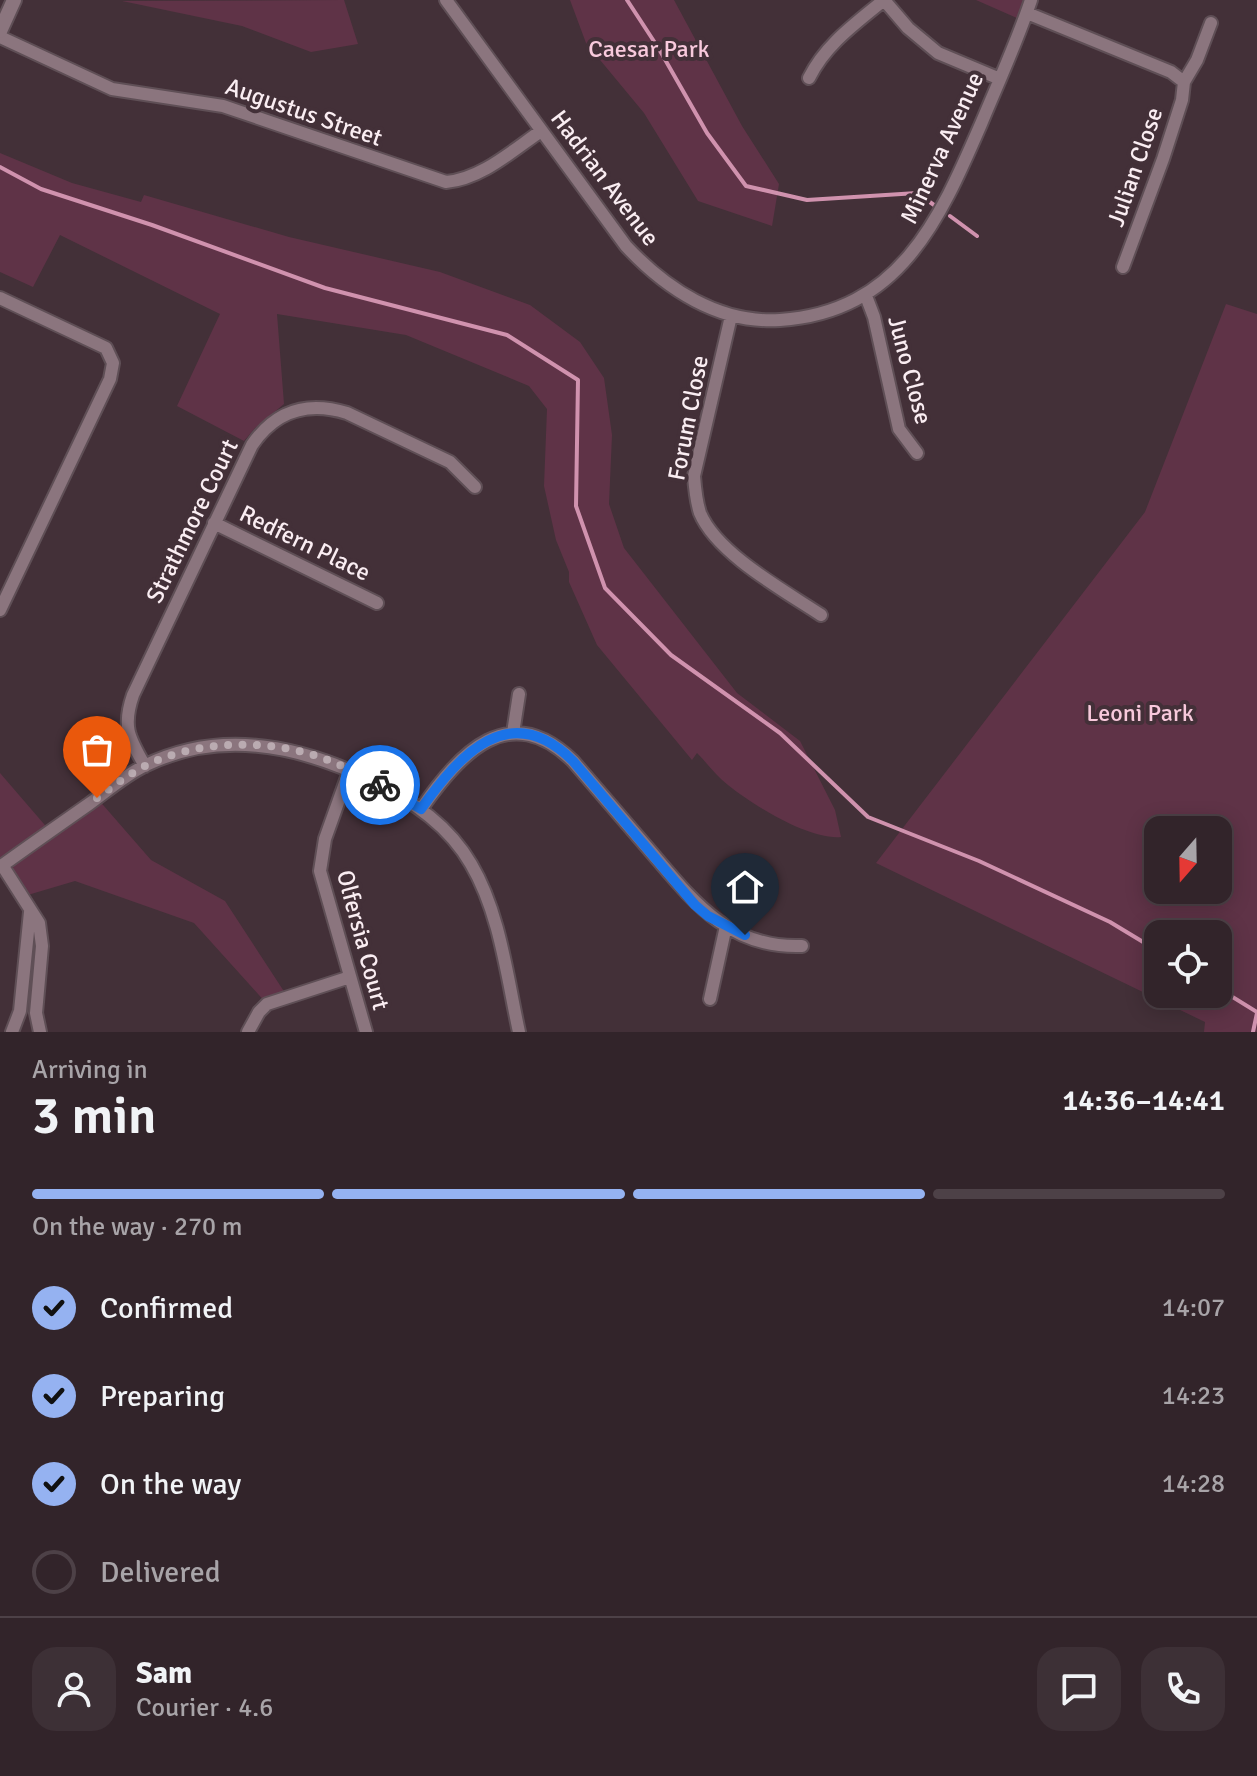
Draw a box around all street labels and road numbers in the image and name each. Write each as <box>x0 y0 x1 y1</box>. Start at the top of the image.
street label: Minerva Avenue <box>894 67 990 229</box>
street label: Augustus Street <box>222 71 386 153</box>
street label: Julian Close <box>1101 103 1169 231</box>
street label: Hadrian Avenue <box>544 104 666 252</box>
street label: Juno Close <box>881 312 939 428</box>
street label: Forum Close <box>661 353 715 483</box>
street label: Strathmore Court <box>139 434 245 608</box>
street label: Redfern Place <box>235 498 375 588</box>
street label: Olfersia Court <box>330 867 396 1013</box>

